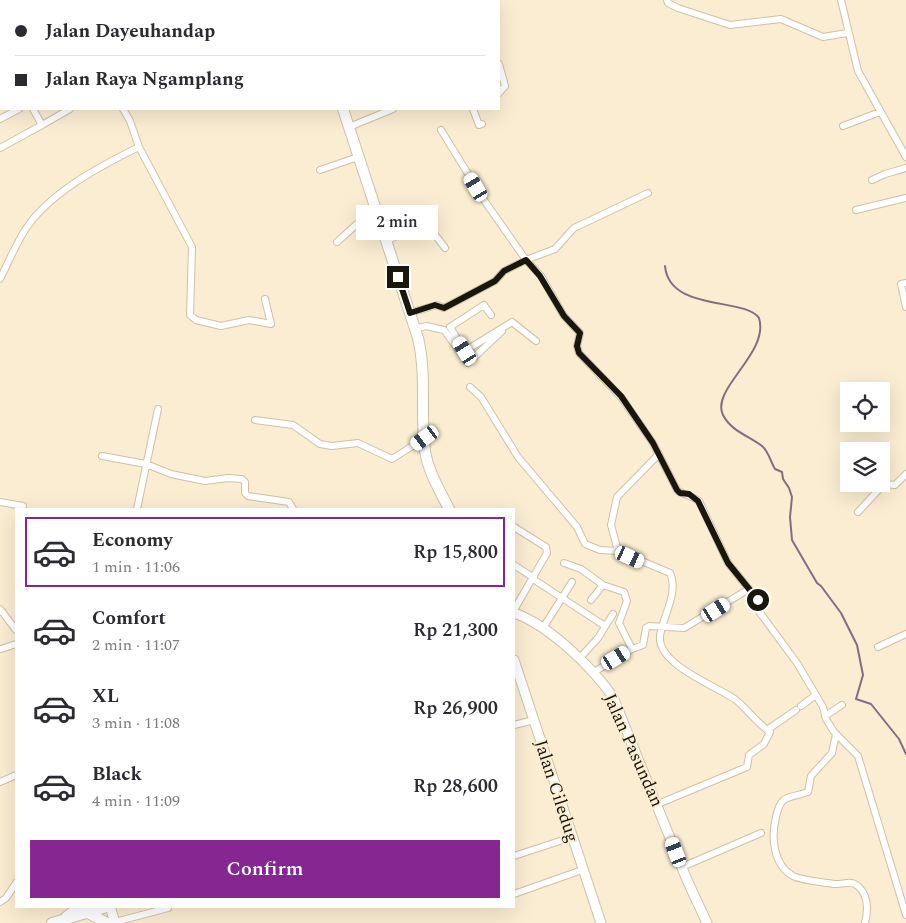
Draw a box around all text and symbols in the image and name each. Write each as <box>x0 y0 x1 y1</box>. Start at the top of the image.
text: Jalan Dayeuhandap <box>45 17 215 46</box>
text: Jalan Raya Ngamplang <box>45 65 244 94</box>
car <box>461 170 490 204</box>
callout: 2 min <box>357 204 439 240</box>
text: 2 min <box>376 210 418 234</box>
route end <box>387 266 409 288</box>
car <box>450 334 479 368</box>
map controls <box>840 382 890 492</box>
button: locate <box>840 382 890 432</box>
car <box>408 423 441 453</box>
button: layers <box>840 442 890 492</box>
text: Economy <box>92 526 173 555</box>
icon: car <box>32 530 77 575</box>
text: Rp 15,800 <box>413 538 498 567</box>
car <box>613 544 646 570</box>
text: 1 min · 11:06 <box>92 555 180 579</box>
route start <box>747 589 769 611</box>
car <box>699 596 732 624</box>
text: Comfort <box>92 604 166 633</box>
icon: car <box>32 608 77 653</box>
text: Rp 21,300 <box>413 616 498 645</box>
text: 2 min · 11:07 <box>92 633 180 657</box>
car <box>599 644 632 672</box>
text: XL <box>92 682 119 711</box>
icon: car <box>32 686 77 731</box>
street label: Jalan Pasundan <box>596 689 671 811</box>
text: Rp 26,900 <box>413 694 498 723</box>
text: 3 min · 11:08 <box>92 711 180 735</box>
street label: Jalan Ciledug <box>527 736 586 846</box>
text: Black <box>92 760 142 789</box>
icon: car <box>32 764 77 809</box>
text: Rp 28,600 <box>413 772 498 801</box>
text: 4 min · 11:09 <box>92 789 180 813</box>
car <box>663 835 688 869</box>
button: Confirm <box>30 840 500 898</box>

